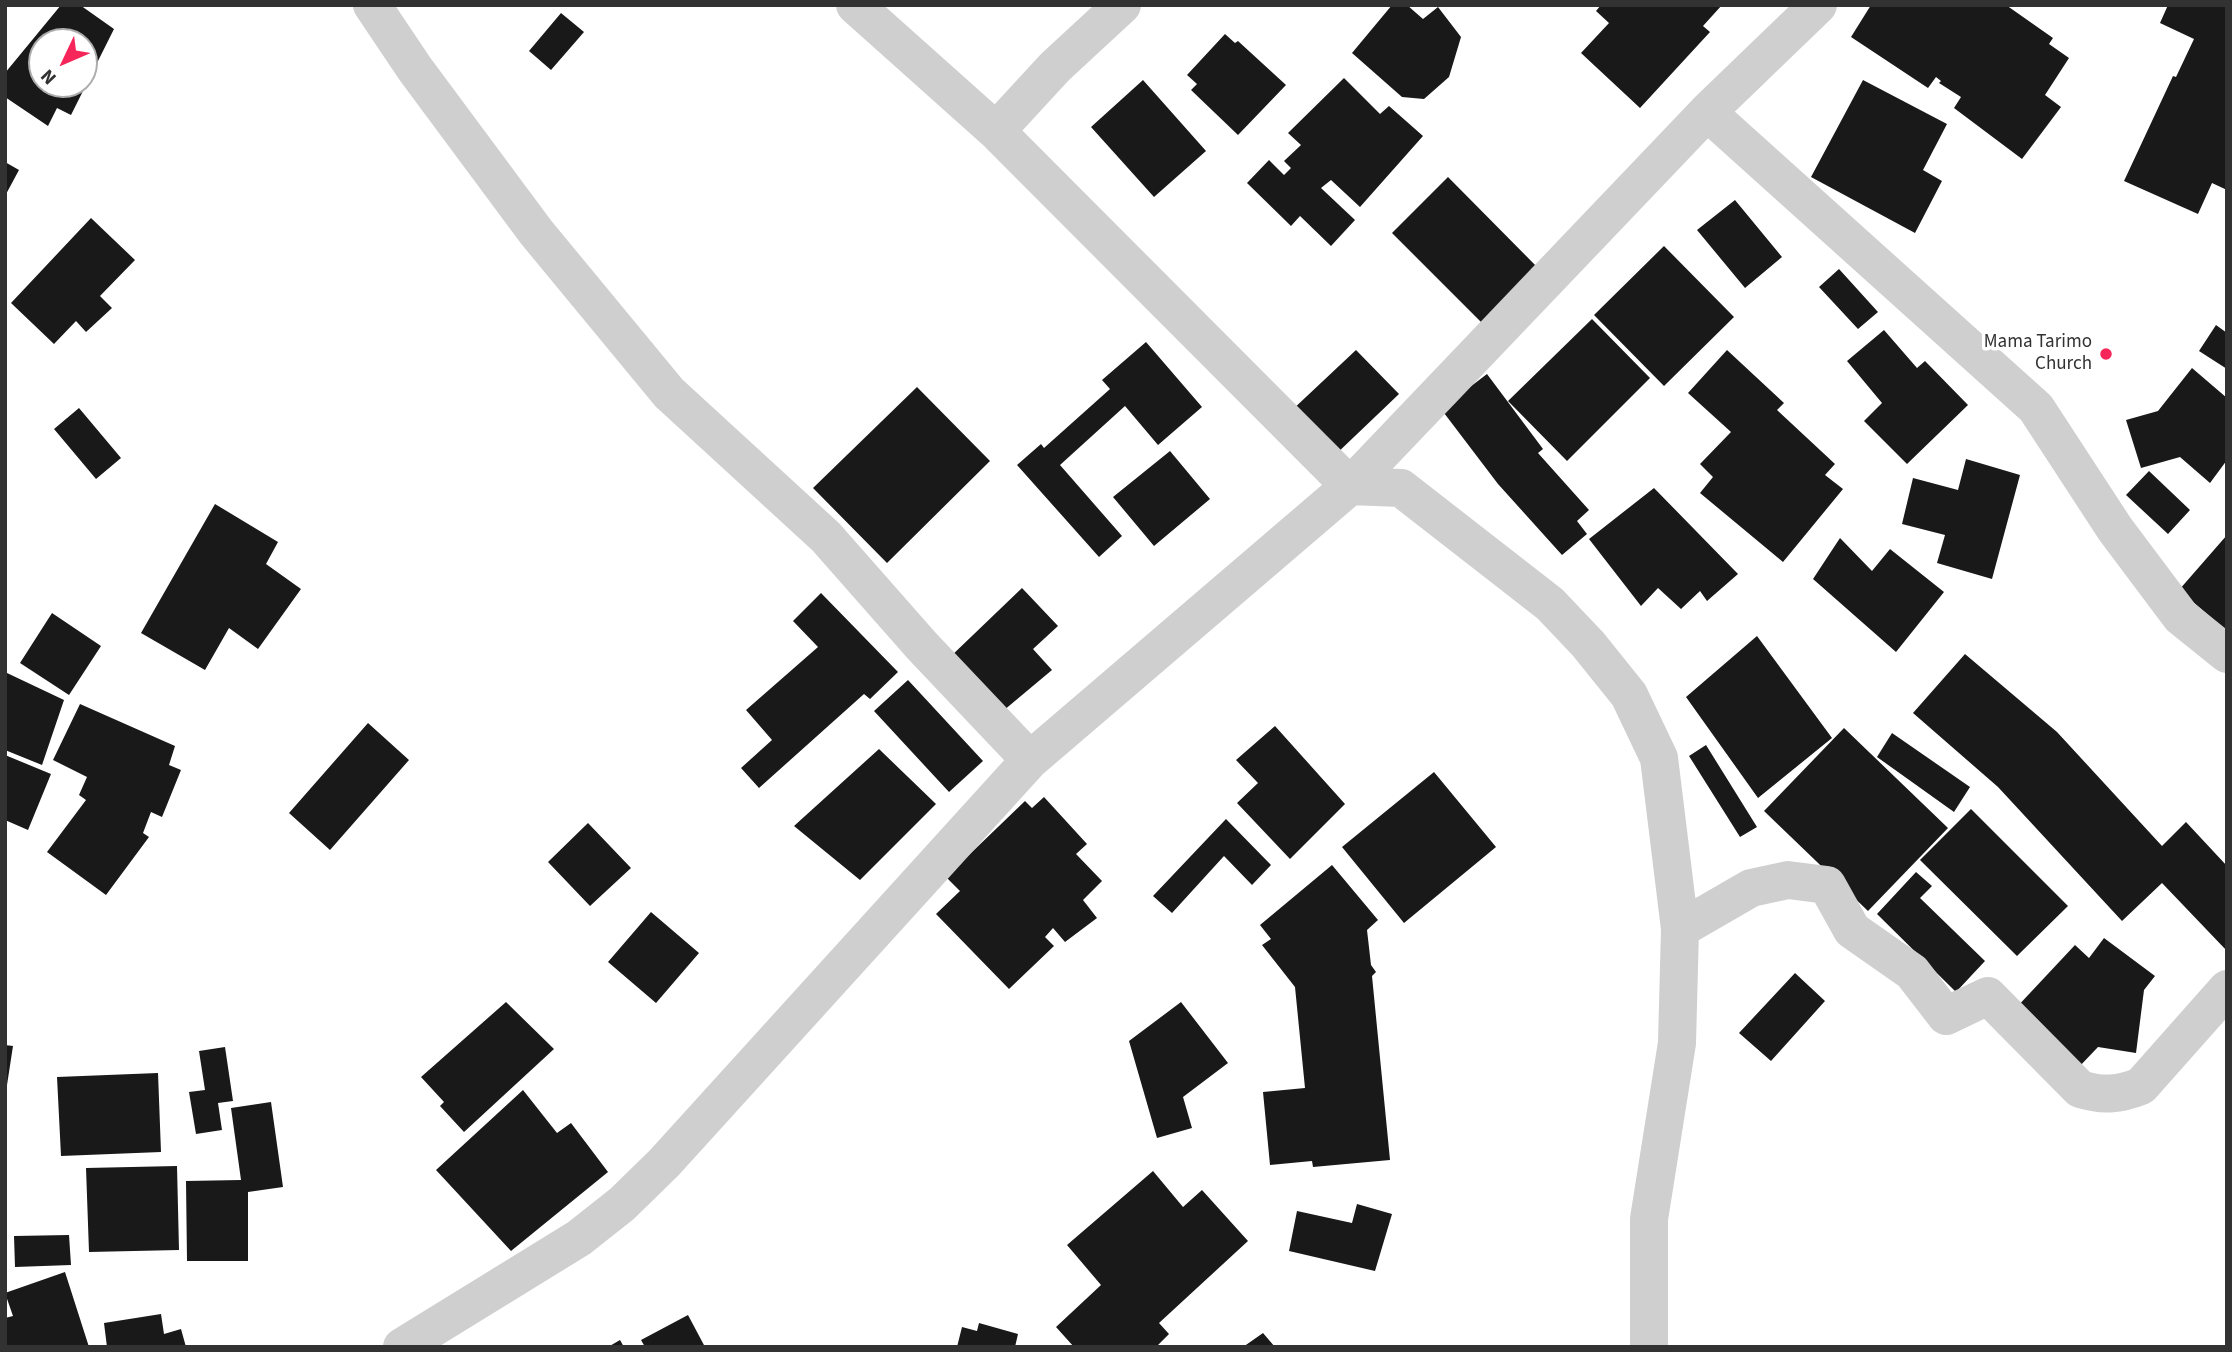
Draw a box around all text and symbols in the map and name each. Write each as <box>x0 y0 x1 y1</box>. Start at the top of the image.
north arrow <box>28 28 98 98</box>
text: N <box>35 63 63 90</box>
place label: Mama Tarimo Church <box>1984 332 2092 376</box>
marker: Mama Tarimo Church <box>2098 346 2114 362</box>

